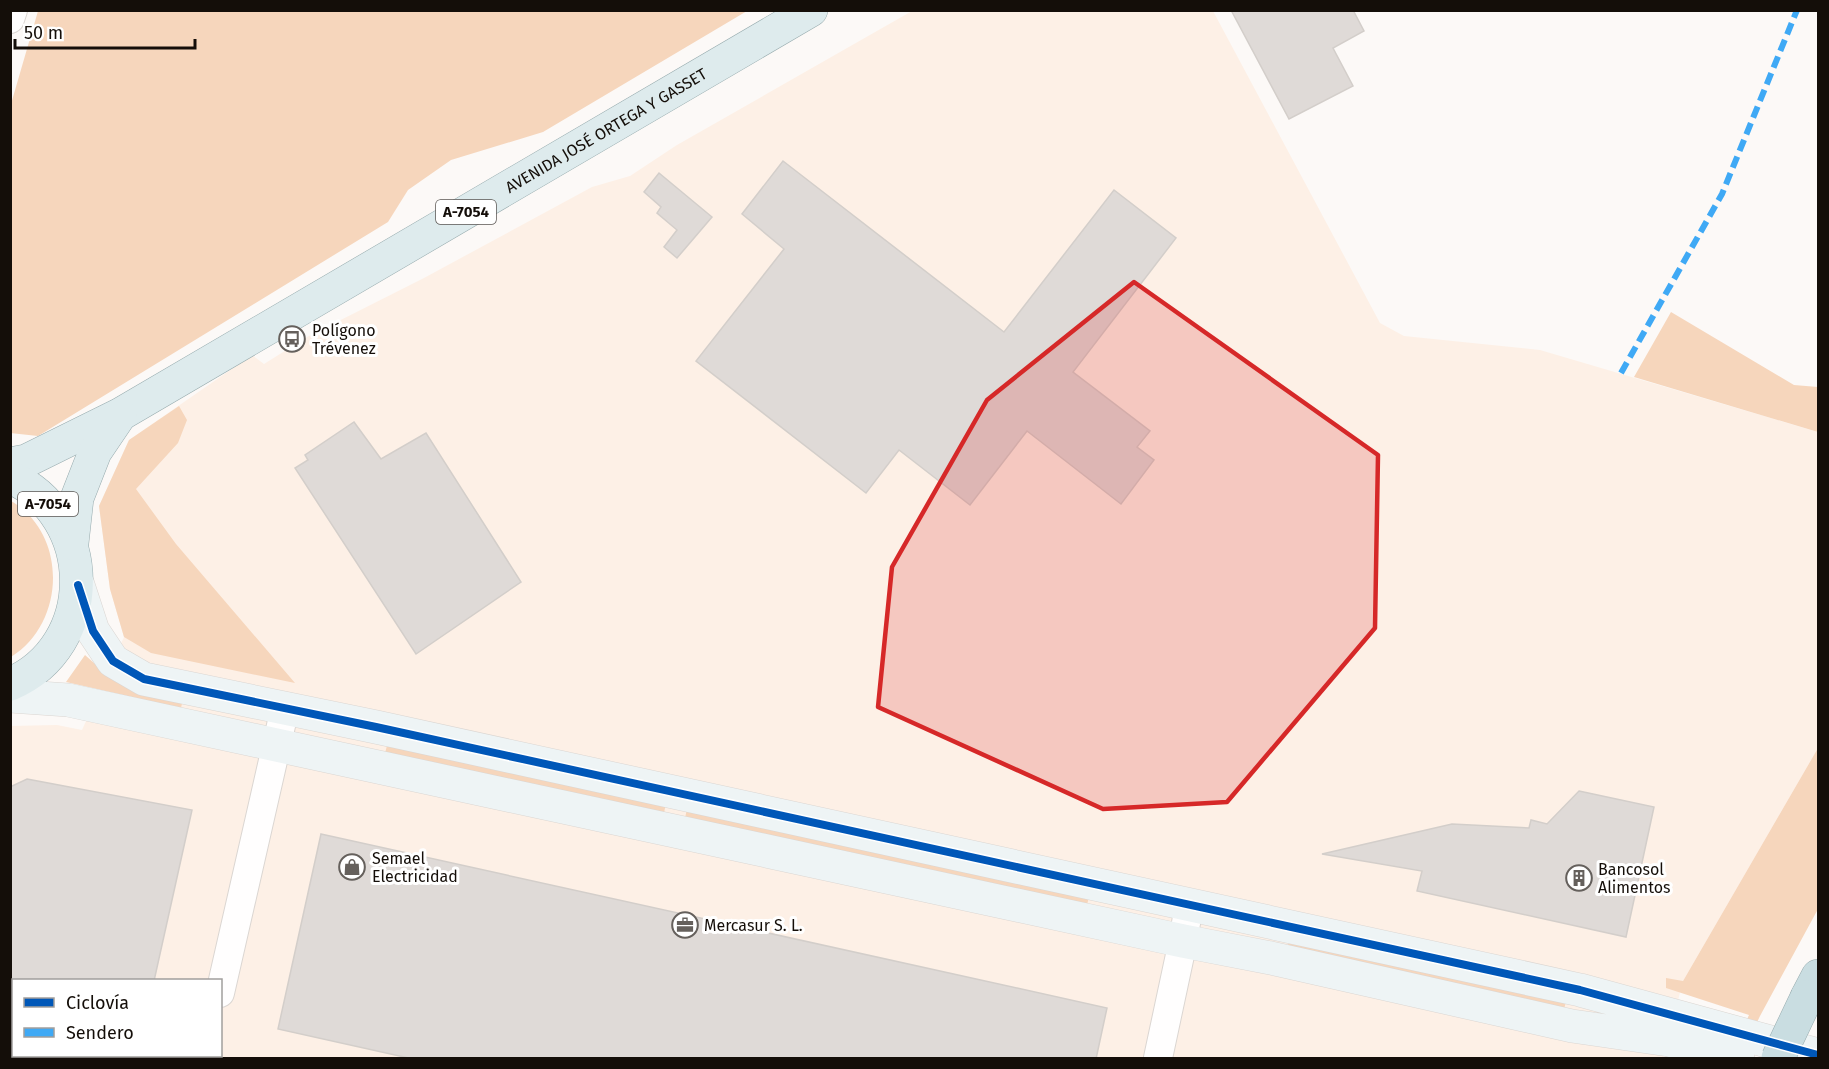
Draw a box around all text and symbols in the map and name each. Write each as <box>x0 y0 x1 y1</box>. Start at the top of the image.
scale bar <box>15 12 195 50</box>
text: 50 m <box>24 22 63 44</box>
street label: AVENIDA JOSÉ ORTEGA Y GASSET <box>502 63 711 197</box>
road number: A-7054 <box>436 200 496 224</box>
place label: Polígono Trévenez <box>312 321 376 358</box>
bus stop icon: Polígono Trévenez <box>277 324 307 354</box>
road number: A-7054 <box>18 492 78 516</box>
place label: Semael Electricidad <box>372 849 458 886</box>
shop icon: Semael Electricidad <box>337 852 367 882</box>
place label: Bancosol Alimentos <box>1598 860 1671 897</box>
building icon: Bancosol Alimentos <box>1564 863 1594 893</box>
office icon: Mercasur S. L. <box>670 910 700 940</box>
place label: Mercasur S. L. <box>704 916 803 935</box>
legend <box>12 979 222 1057</box>
text: Ciclovía <box>66 992 129 1014</box>
text: Sendero <box>66 1022 134 1044</box>

